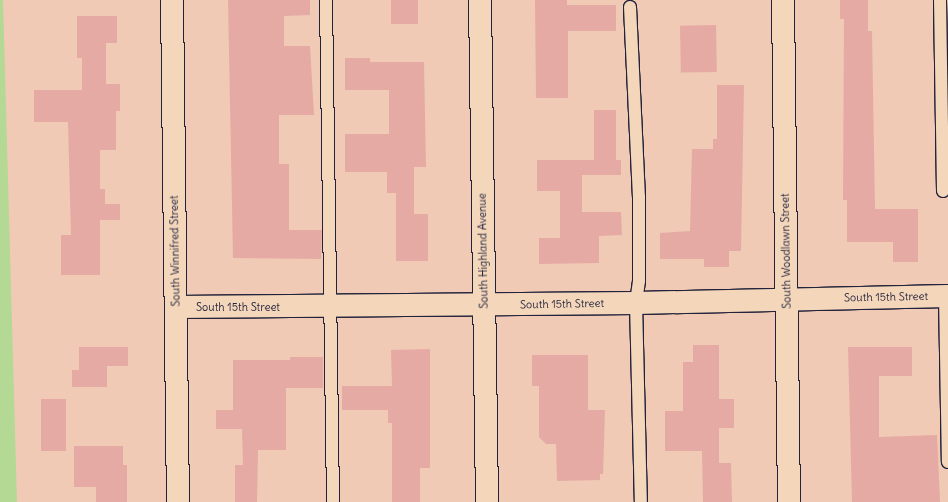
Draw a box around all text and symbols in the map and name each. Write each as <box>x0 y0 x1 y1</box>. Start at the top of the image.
street label: South Highland Avenue <box>475 193 491 309</box>
street label: South Woodlawn Street <box>778 193 794 309</box>
street label: South Winnifred Street <box>167 195 183 307</box>
street label: South 15th Street <box>844 290 928 304</box>
street label: South 15th Street <box>520 297 604 311</box>
street label: South 15th Street <box>196 300 280 314</box>

